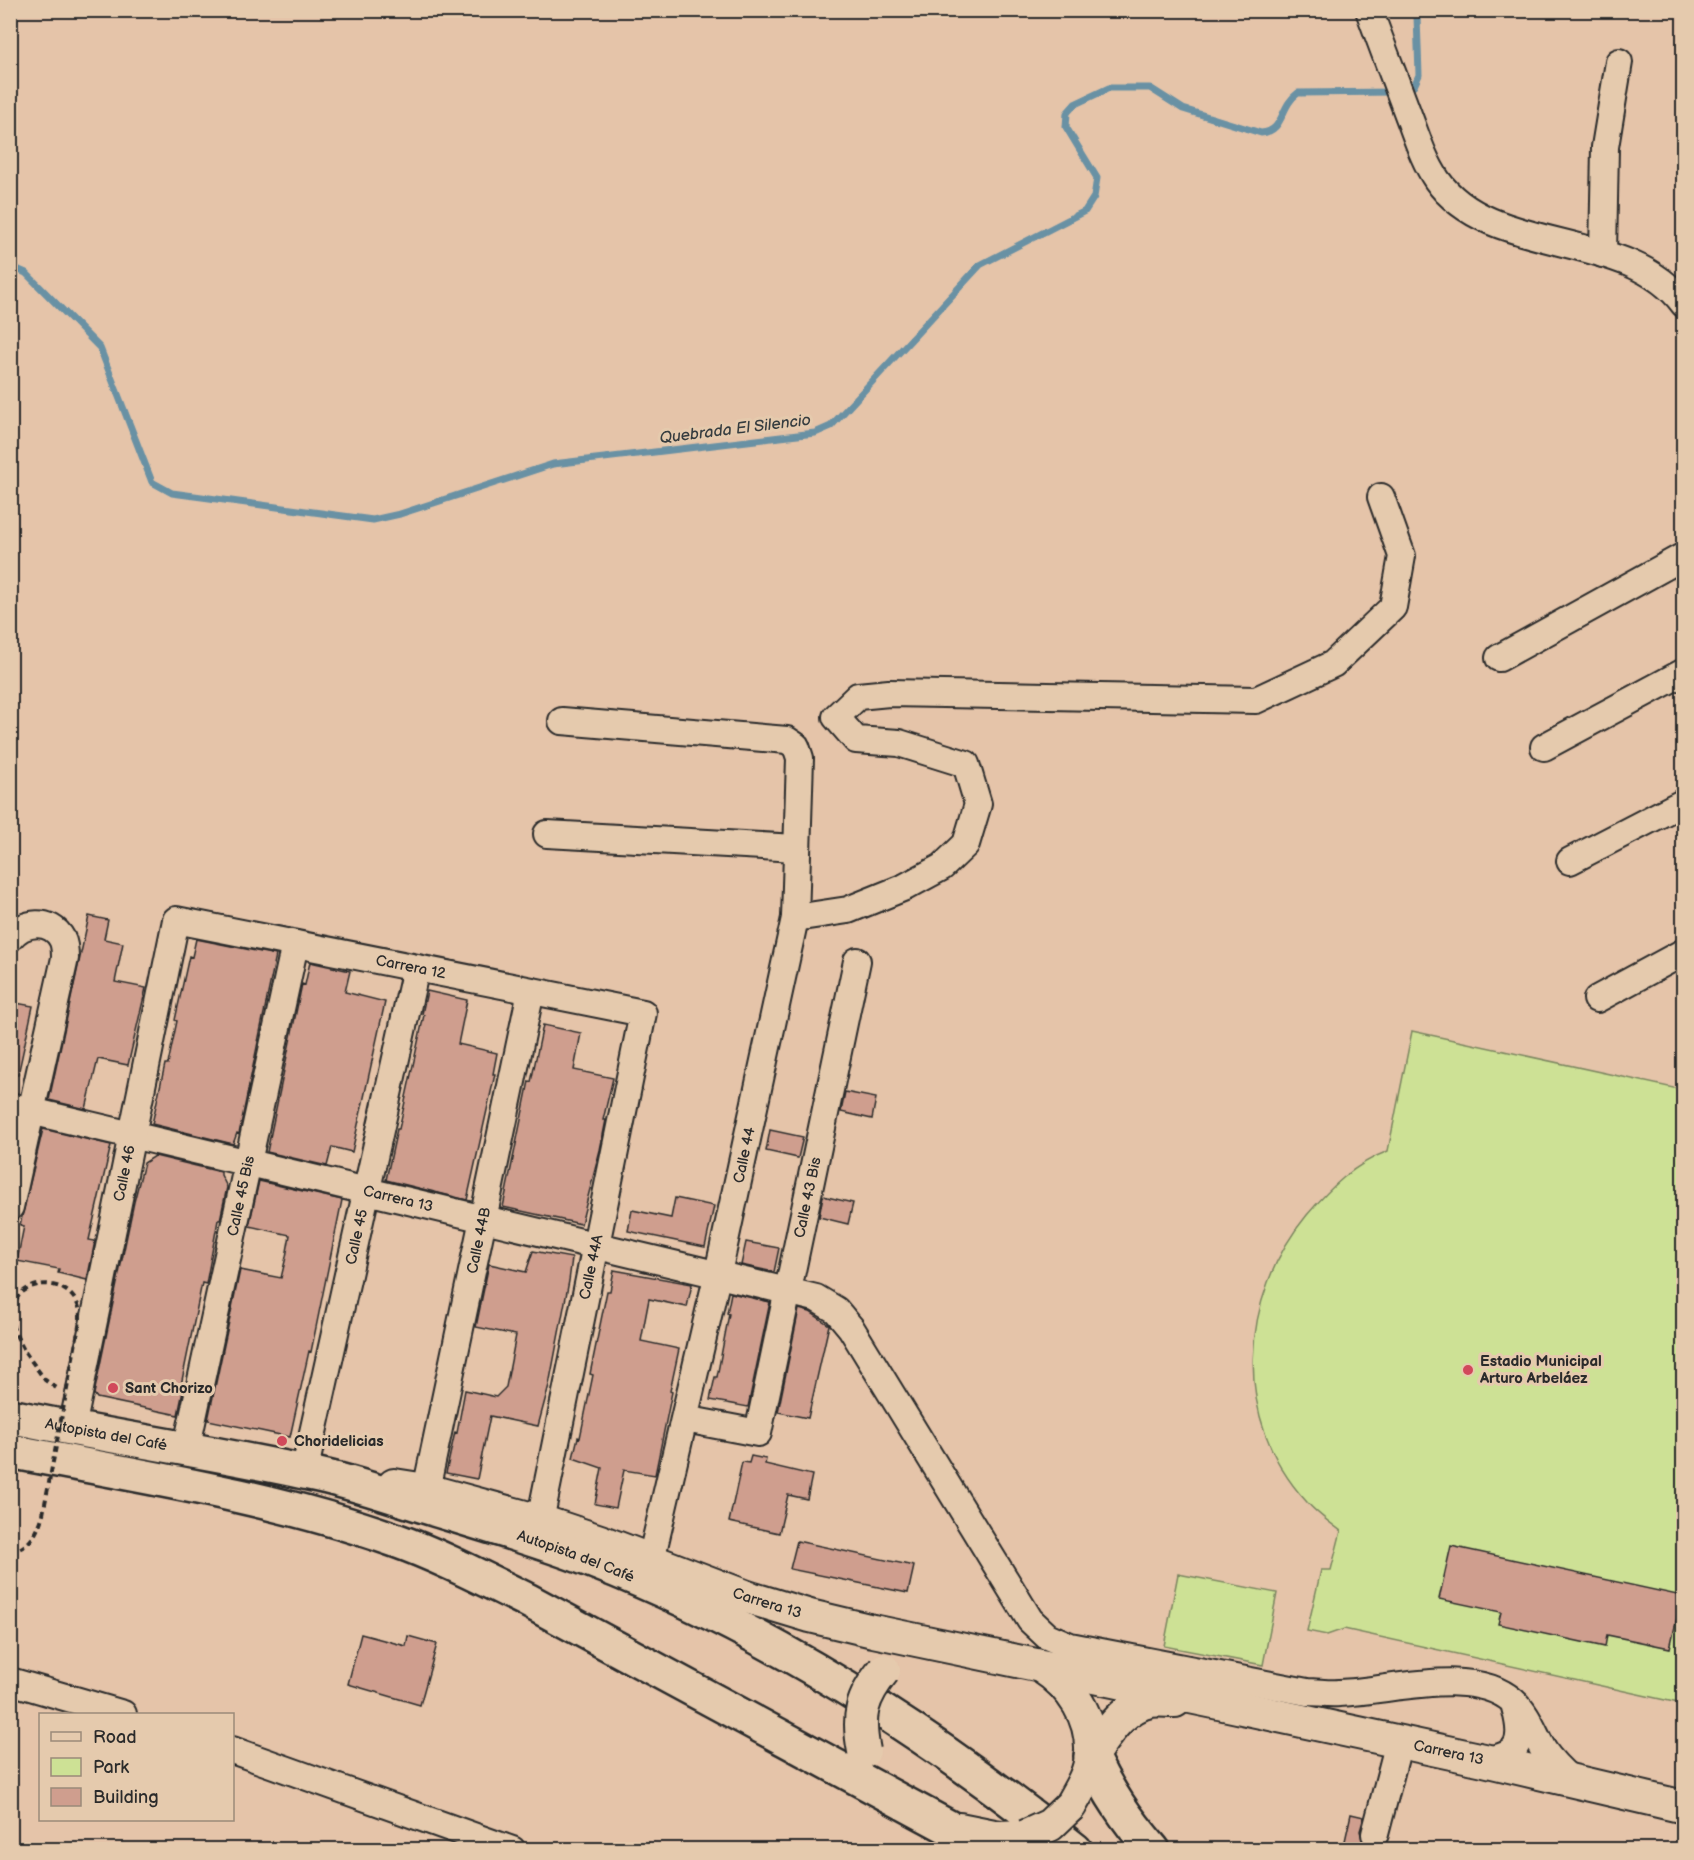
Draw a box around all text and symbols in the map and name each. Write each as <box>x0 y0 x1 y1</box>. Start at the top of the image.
water label: Quebrada El Silencio <box>658 411 812 448</box>
street label: Carrera 12 <box>374 951 448 984</box>
street label: Calle 44 <box>729 1125 760 1185</box>
street label: Calle 46 <box>110 1144 140 1203</box>
street label: Calle 45 Bis <box>223 1153 259 1238</box>
street label: Calle 43 Bis <box>790 1155 826 1240</box>
street label: Carrera 13 <box>361 1181 435 1216</box>
street label: Calle 44B <box>463 1206 495 1275</box>
street label: Calle 45 <box>341 1207 372 1266</box>
street label: Calle 44A <box>575 1232 608 1301</box>
place label: Estadio Municipal Arturo Arbeláez <box>1479 1352 1602 1388</box>
marker: Estadio Municipal Arturo Arbeláez <box>1461 1363 1475 1377</box>
place label: Sant Chorizo <box>125 1379 213 1398</box>
marker: Sant Chorizo <box>106 1381 120 1395</box>
street label: Autopista del Café <box>44 1414 169 1455</box>
place label: Choridelicias <box>294 1432 384 1451</box>
marker: Choridelicias <box>275 1434 289 1448</box>
street label: Autopista del Café <box>515 1526 637 1587</box>
street label: Carrera 13 <box>730 1583 804 1623</box>
legend <box>39 1713 234 1821</box>
text: Road <box>93 1727 137 1748</box>
street label: Carrera 13 <box>1412 1736 1485 1770</box>
text: Park <box>93 1757 129 1778</box>
text: Building <box>93 1787 159 1808</box>

